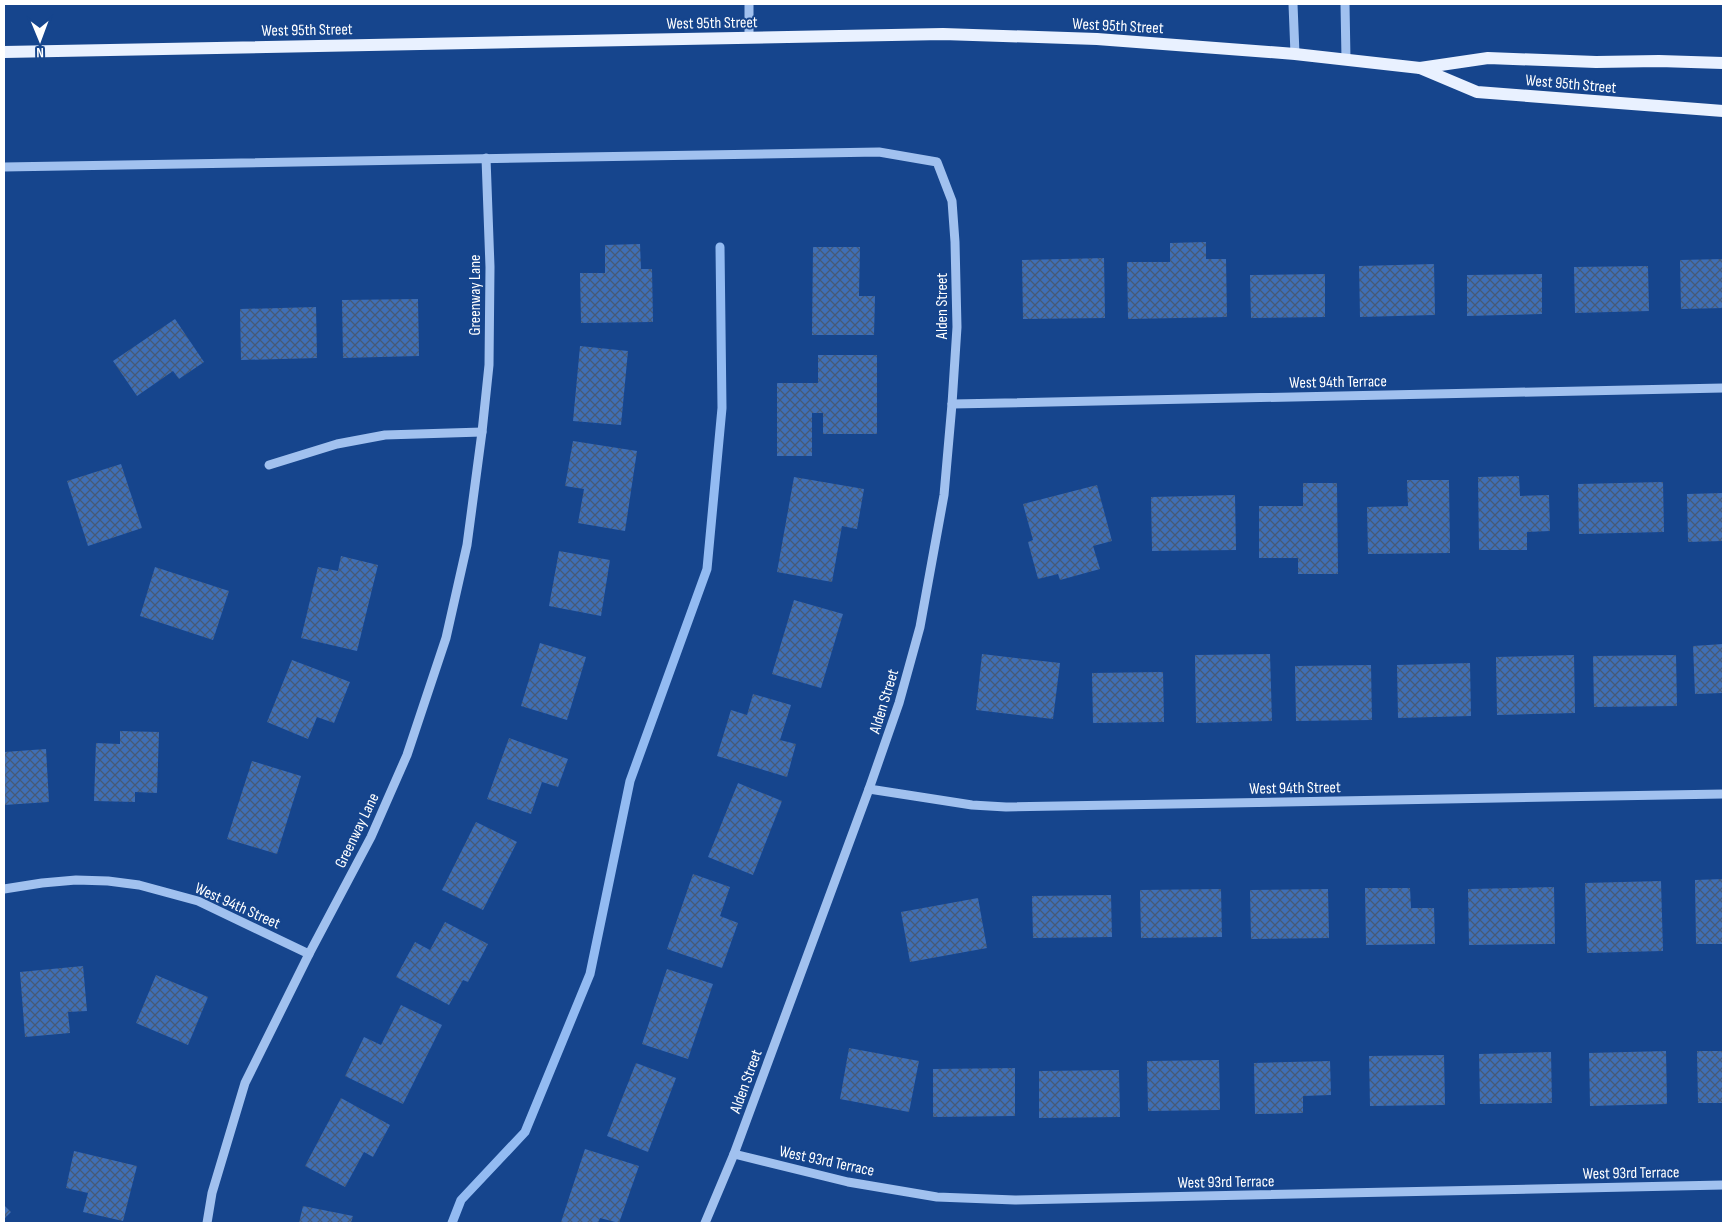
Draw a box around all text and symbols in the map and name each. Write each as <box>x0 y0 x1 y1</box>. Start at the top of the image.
street label: West 95th Street <box>666 13 758 34</box>
north arrow <box>15 15 65 65</box>
street label: West 95th Street <box>1072 15 1164 38</box>
street label: West 95th Street <box>261 20 353 41</box>
text: N <box>36 44 44 61</box>
street label: West 95th Street <box>1525 71 1617 98</box>
street label: Greenway Lane <box>466 255 485 335</box>
street label: Alden Street <box>933 273 952 340</box>
street label: West 94th Terrace <box>1289 372 1387 393</box>
street label: Alden Street <box>865 667 903 737</box>
street label: West 94th Street <box>1249 778 1341 799</box>
street label: Greenway Lane <box>331 790 384 871</box>
street label: West 94th Street <box>192 879 283 934</box>
street label: Alden Street <box>726 1047 767 1117</box>
street label: West 93rd Terrace <box>777 1142 876 1181</box>
street label: West 93rd Terrace <box>1582 1163 1680 1184</box>
street label: West 93rd Terrace <box>1177 1172 1275 1193</box>

